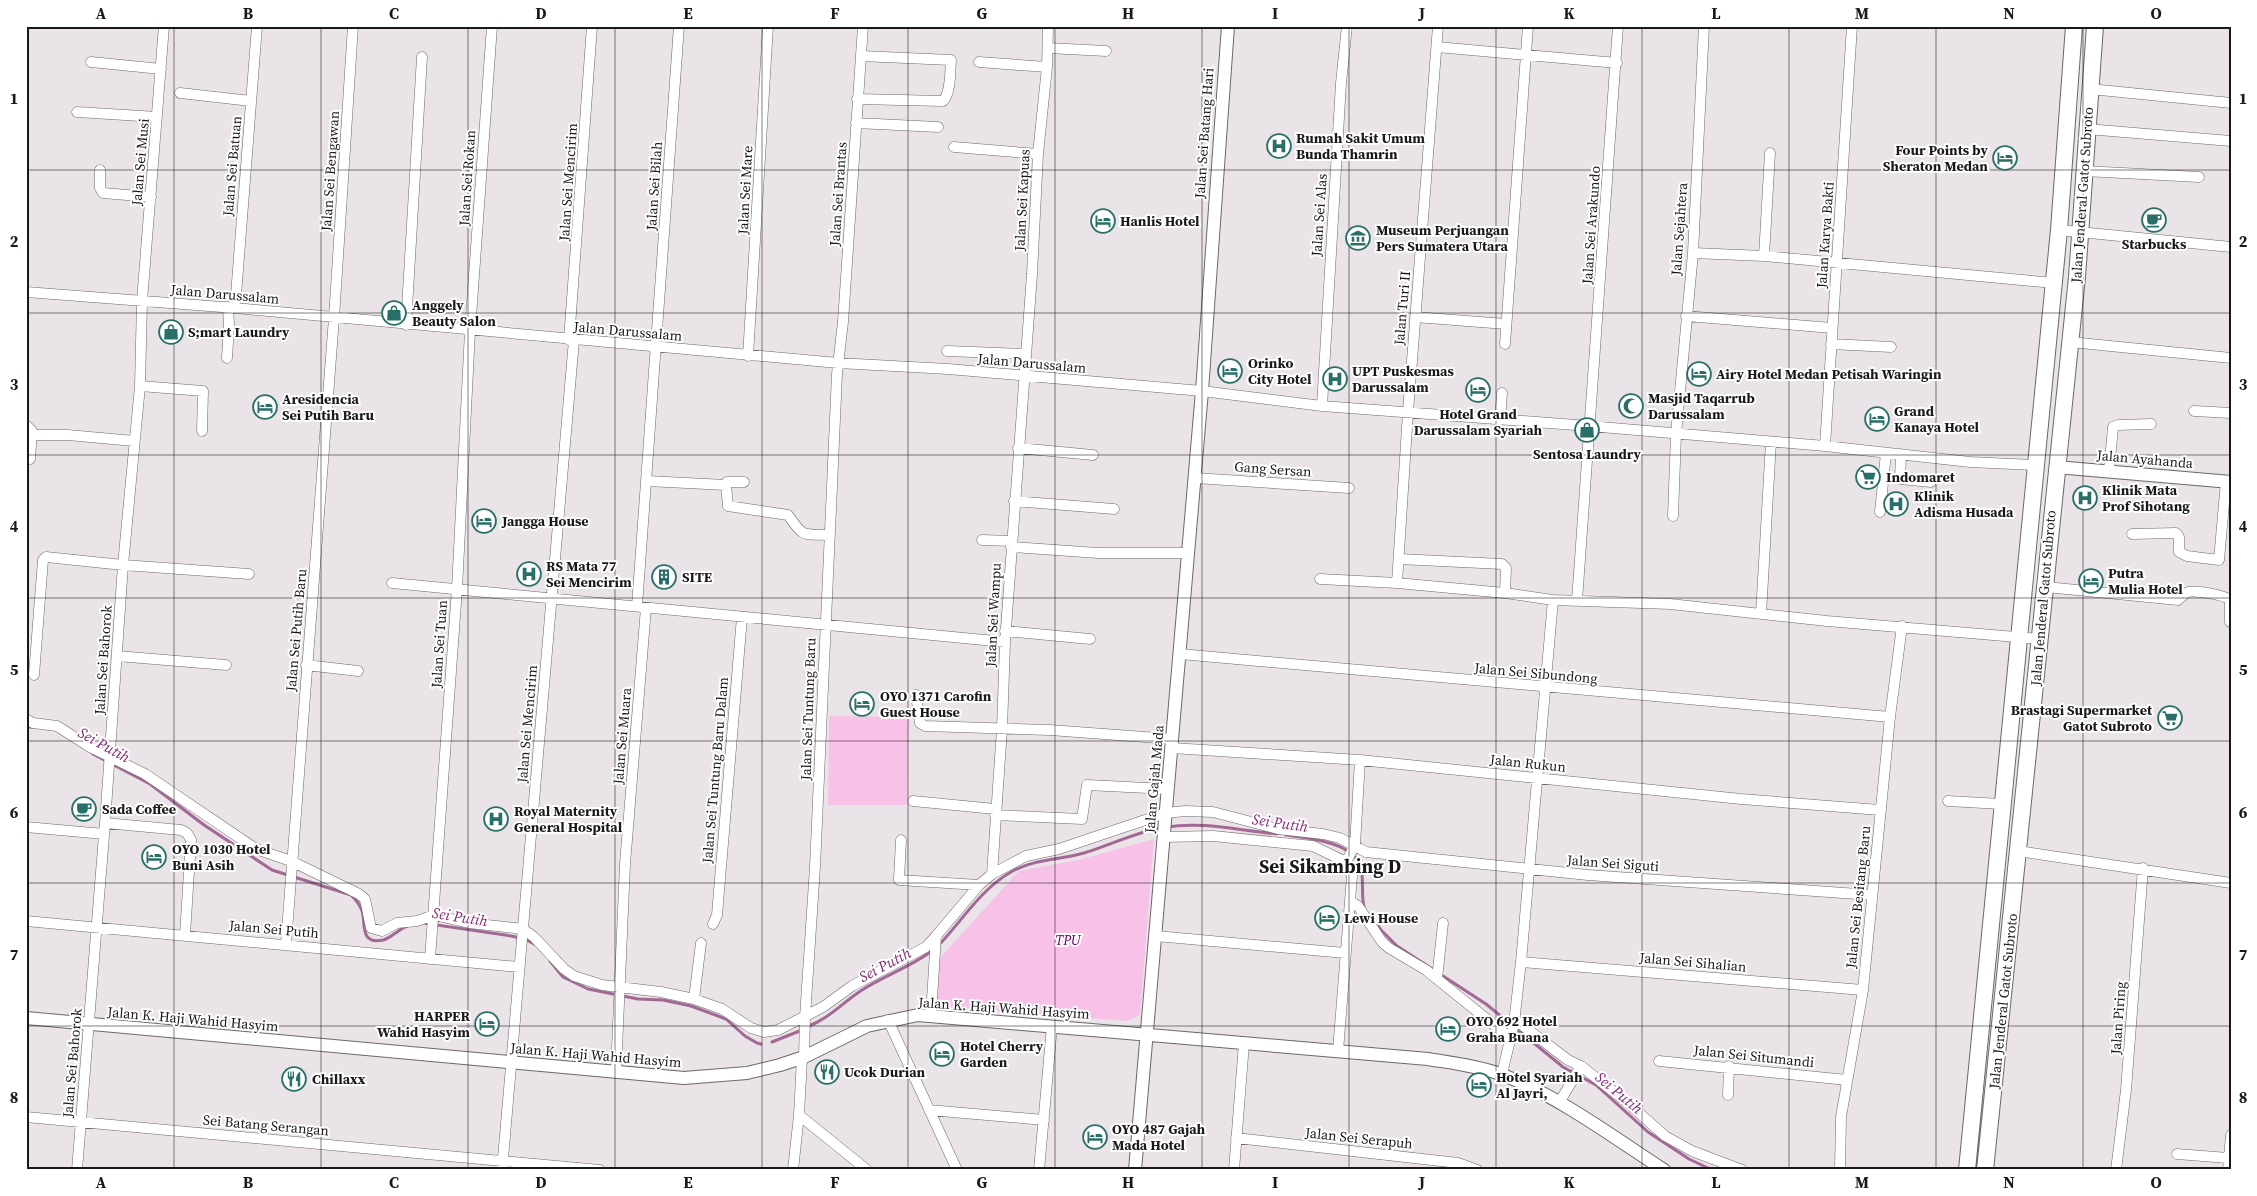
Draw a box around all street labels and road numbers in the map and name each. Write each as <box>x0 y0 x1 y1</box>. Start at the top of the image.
street label: Jalan Sei Batang Hari <box>1189 67 1219 200</box>
street label: Jalan Jenderal Gatot Subroto <box>2066 106 2098 285</box>
street label: Jalan Sei Bengawan <box>316 110 344 233</box>
street label: Jalan Sei Batuan <box>218 114 246 218</box>
street label: Jalan Sei Musi <box>126 118 154 207</box>
street label: Jalan Sei Mencirim <box>554 122 582 243</box>
street label: Jalan Sei Rokan <box>454 129 480 228</box>
street label: Jalan Sei Bilah <box>641 141 667 232</box>
street label: Jalan Sei Brantas <box>824 141 852 248</box>
street label: Jalan Sei Mare <box>733 145 757 236</box>
street label: Jalan Sei Kapuas <box>1009 149 1035 252</box>
street label: Jalan Sei Arakundo <box>1577 165 1605 286</box>
street label: Jalan Sei Alas <box>1306 173 1332 258</box>
street label: Jalan Sejahtera <box>1666 181 1692 277</box>
street label: Jalan Karya Bakti <box>1811 181 1839 290</box>
street label: Jalan Turi II <box>1389 270 1415 347</box>
street label: Jalan Darussalam <box>169 279 280 309</box>
street label: Jalan Darussalam <box>572 316 683 346</box>
street label: Jalan Darussalam <box>976 348 1087 378</box>
street label: Jalan Ayahanda <box>2095 445 2195 473</box>
street label: Gang Sersan <box>1234 456 1313 482</box>
street label: Jalan Jenderal Gatot Subroto <box>2025 509 2061 688</box>
street label: Jalan Sei Wampu <box>980 562 1006 669</box>
street label: Jalan Sei Putih Baru <box>281 568 311 693</box>
street label: Jalan Sei Tuan <box>426 599 452 690</box>
street label: Jalan Sei Bahorok <box>89 604 117 716</box>
street label: Jalan Sei Tuntung Baru <box>795 637 820 782</box>
street label: Jalan Sei Sibundong <box>1472 658 1599 688</box>
street label: Jalan Sei Mencirim <box>512 664 542 785</box>
street label: Jalan Sei Tuntung Baru Dalam <box>697 676 733 865</box>
street label: Jalan Sei Muara <box>608 686 636 786</box>
street label: Jalan Gajah Mada <box>1139 723 1169 835</box>
street label: Jalan Rukun <box>1488 749 1567 777</box>
street label: Jalan Sei Besitang Baru <box>1840 825 1875 970</box>
street label: Jalan Sei Siguti <box>1565 850 1660 876</box>
street label: Jalan Jenderal Gatot Subroto <box>1984 912 2022 1091</box>
street label: Jalan Sei Putih <box>227 915 320 943</box>
street label: Jalan Sei Sihalian <box>1638 947 1748 977</box>
street label: Jalan Piring <box>2105 981 2131 1056</box>
street label: Jalan K. Haji Wahid Hasyim <box>917 992 1091 1024</box>
street label: Jalan K. Haji Wahid Hasyim <box>106 1001 280 1036</box>
street label: Jalan Sei Bahorok <box>57 1007 87 1119</box>
street label: Jalan K. Haji Wahid Hasyim <box>509 1037 683 1072</box>
street label: Jalan Sei Situmandi <box>1692 1040 1815 1072</box>
street label: Sei Batang Serangan <box>202 1110 330 1141</box>
street label: Jalan Sei Serapuh <box>1303 1122 1414 1154</box>

